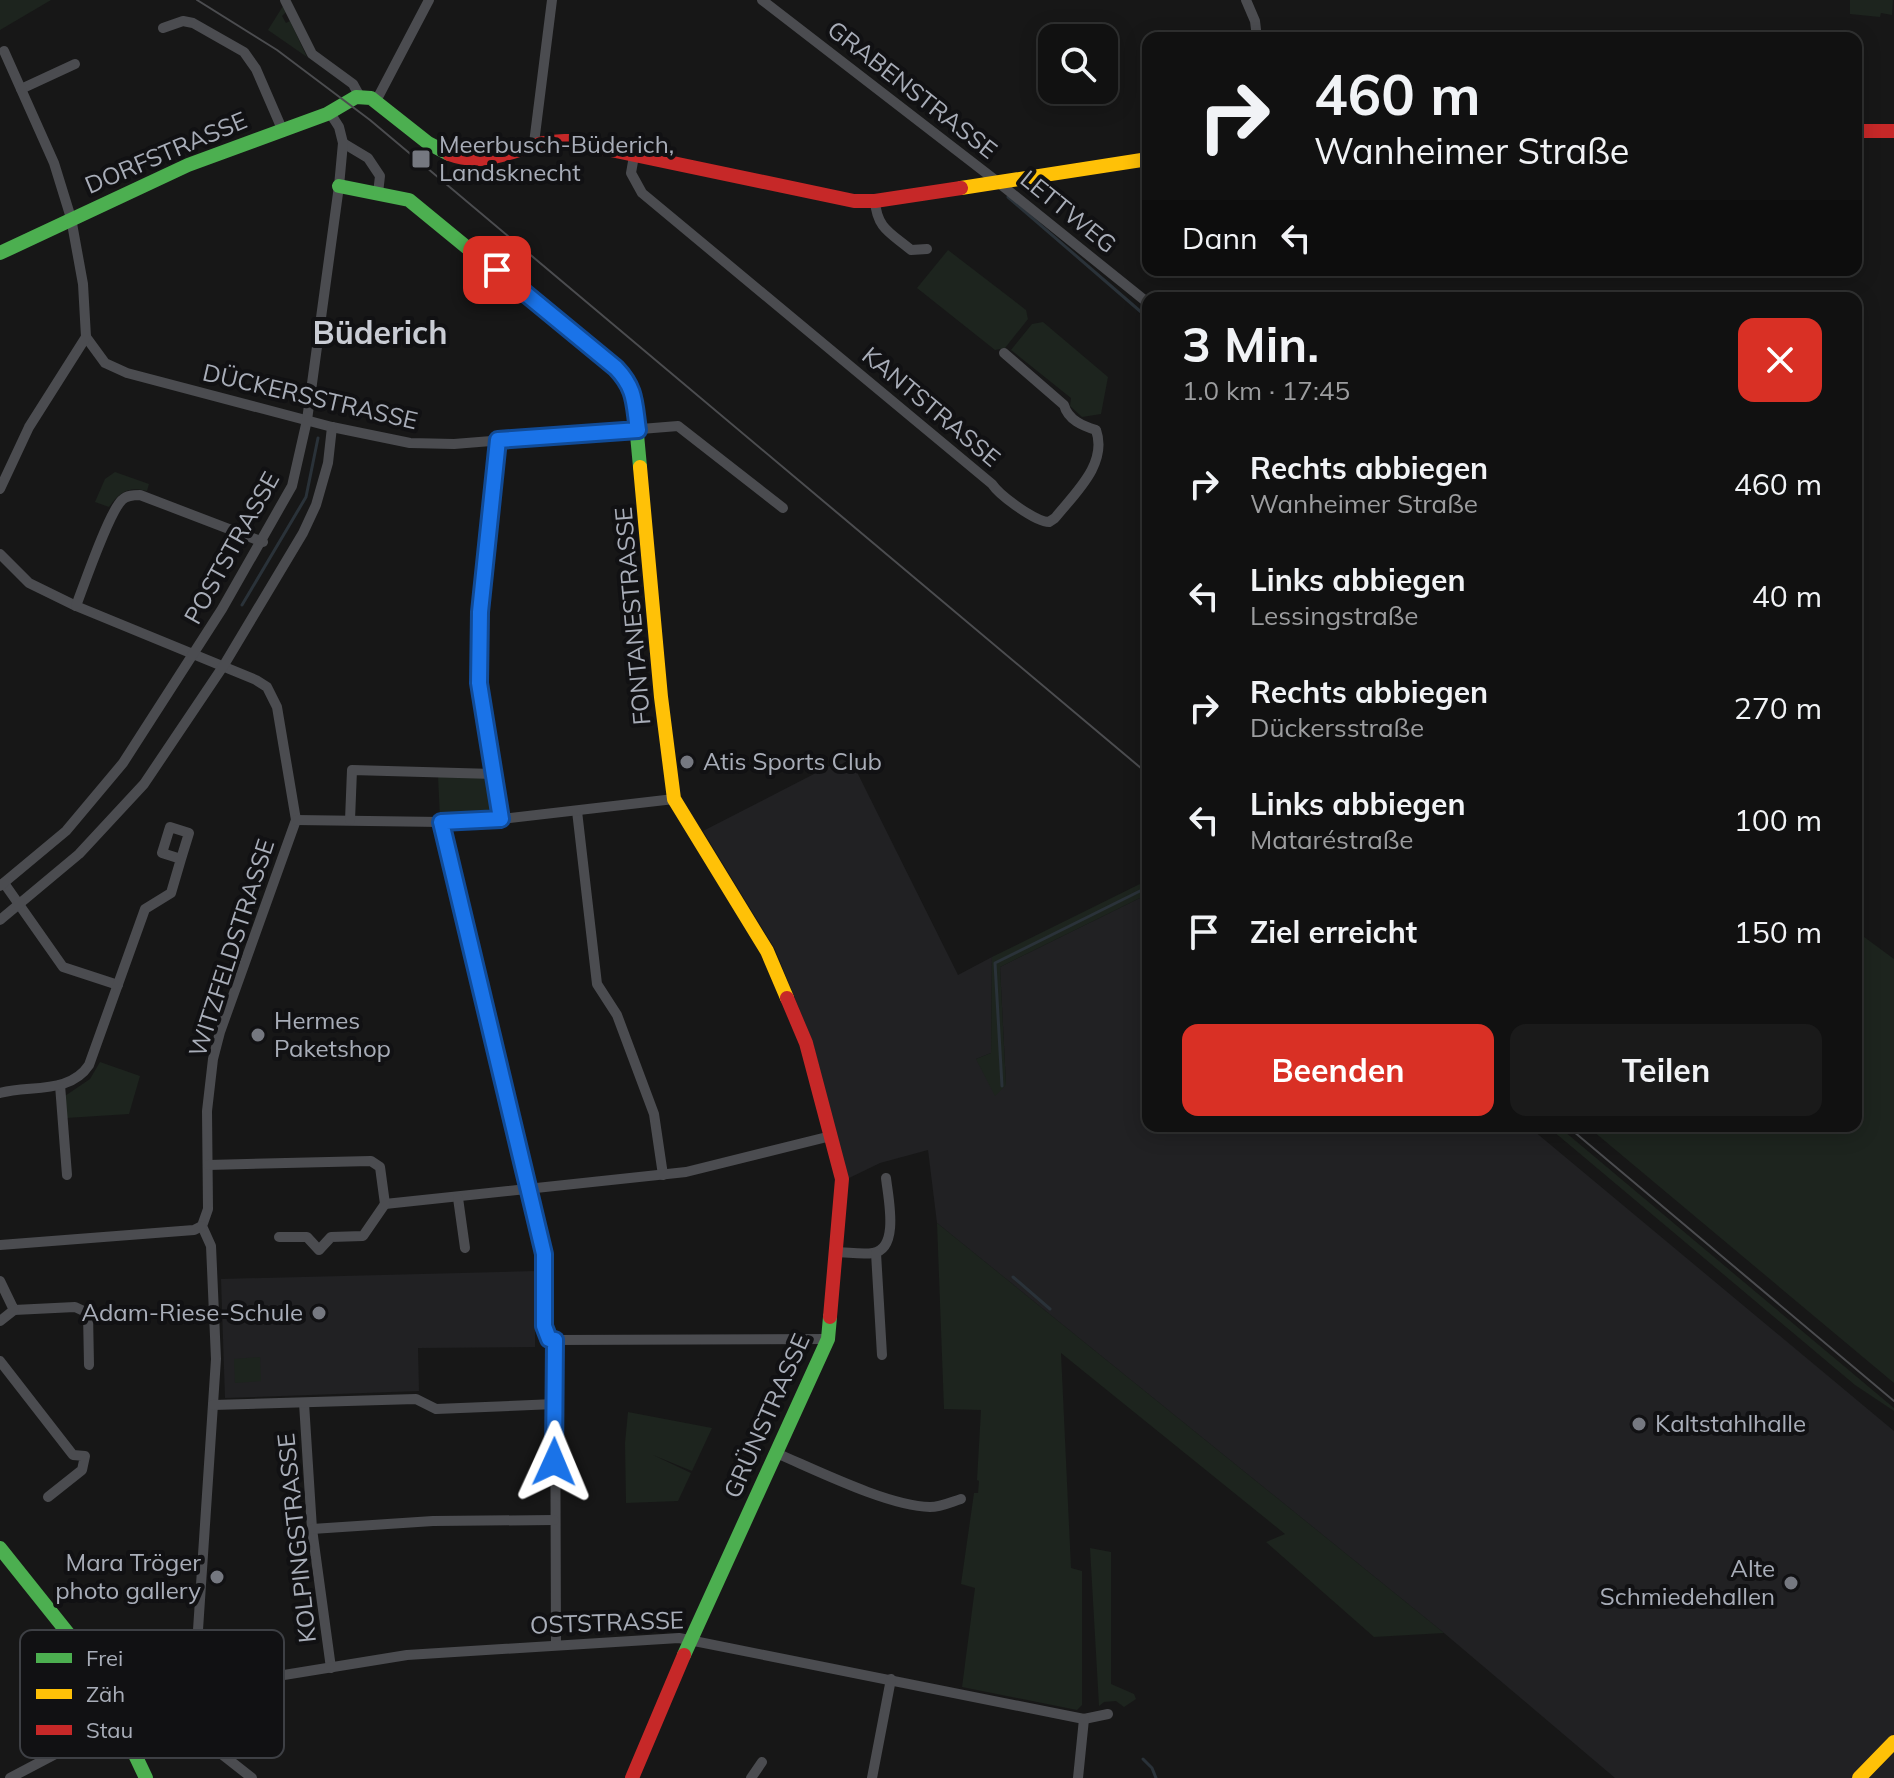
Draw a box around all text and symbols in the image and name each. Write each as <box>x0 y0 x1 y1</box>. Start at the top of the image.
street label: GRABENSTRASSE <box>822 14 1003 165</box>
map controls <box>1038 24 1118 104</box>
button: search <box>1038 24 1118 104</box>
text: 460 m <box>1314 59 1481 129</box>
icon: right <box>1182 64 1286 168</box>
street label: DORFSTRASSE <box>80 104 251 200</box>
text: Wanheimer Straße <box>1314 128 1629 173</box>
place label: Meerbusch-Büderich, Landsknecht <box>439 129 674 187</box>
marker: Meerbusch-Büderich, Landsknecht <box>410 148 432 170</box>
street label: LETTWEG <box>1015 163 1123 259</box>
icon: left <box>1274 216 1318 260</box>
text: Dann <box>1182 219 1258 257</box>
pin <box>463 236 531 304</box>
icon: arrive <box>475 248 519 292</box>
district label: Büderich <box>313 312 447 352</box>
text: 3 Min. <box>1182 314 1319 374</box>
button: close <box>1738 318 1822 402</box>
street label: KANTSTRASSE <box>857 340 1007 473</box>
street label: DÜCKERSSTRASSE <box>200 357 421 435</box>
text: 1.0 km · 17:45 <box>1182 374 1350 407</box>
text: Rechts abbiegen <box>1250 449 1488 487</box>
icon: right <box>1182 462 1226 506</box>
text: 460 m <box>1734 465 1822 503</box>
street label: POSTSTRASSE <box>177 466 285 629</box>
text: Wanheimer Straße <box>1250 487 1478 520</box>
street label: FONTANESTRASSE <box>608 506 656 726</box>
text: Links abbiegen <box>1250 561 1466 599</box>
icon: left <box>1182 574 1226 618</box>
text: 40 m <box>1752 577 1822 615</box>
text: Lessingstraße <box>1250 599 1418 632</box>
text: Rechts abbiegen <box>1250 673 1488 711</box>
icon: right <box>1182 686 1226 730</box>
text: 270 m <box>1734 689 1822 727</box>
text: Dückersstraße <box>1250 711 1424 744</box>
place label: Atis Sports Club <box>703 746 882 776</box>
marker: Atis Sports Club <box>678 753 696 771</box>
text: Links abbiegen <box>1250 785 1466 823</box>
icon: left <box>1182 798 1226 842</box>
text: 100 m <box>1734 801 1822 839</box>
text: Mataréstraße <box>1250 823 1413 856</box>
street label: WITZFELDSTRASSE <box>182 835 280 1060</box>
icon: arrive <box>1182 910 1226 954</box>
text: Ziel erreicht <box>1250 913 1417 951</box>
text: 150 m <box>1734 913 1822 951</box>
place label: Hermes Paketshop <box>274 1005 391 1063</box>
button: Beenden <box>1182 1024 1494 1116</box>
button: Teilen <box>1510 1024 1822 1116</box>
marker: Hermes Paketshop <box>249 1026 267 1044</box>
place label: Adam-Riese-Schule <box>81 1297 303 1327</box>
marker: Adam-Riese-Schule <box>310 1304 328 1322</box>
street label: GRÜNSTRASSE <box>716 1329 816 1502</box>
place label: Kaltstahlhalle <box>1655 1408 1806 1438</box>
marker: Kaltstahlhalle <box>1630 1415 1648 1433</box>
position arrow <box>512 1420 596 1504</box>
street label: KOLPINGSTRASSE <box>270 1432 322 1644</box>
place label: Mara Tröger photo gallery <box>55 1547 201 1605</box>
place label: Alte Schmiedehallen <box>1600 1553 1775 1611</box>
marker: Mara Tröger photo gallery <box>208 1568 226 1586</box>
marker: Alte Schmiedehallen <box>1782 1574 1800 1592</box>
street label: OSTSTRASSE <box>530 1604 684 1640</box>
legend <box>20 1630 284 1758</box>
text: Frei <box>86 1644 123 1672</box>
text: Zäh <box>86 1680 125 1708</box>
text: Stau <box>86 1716 133 1744</box>

